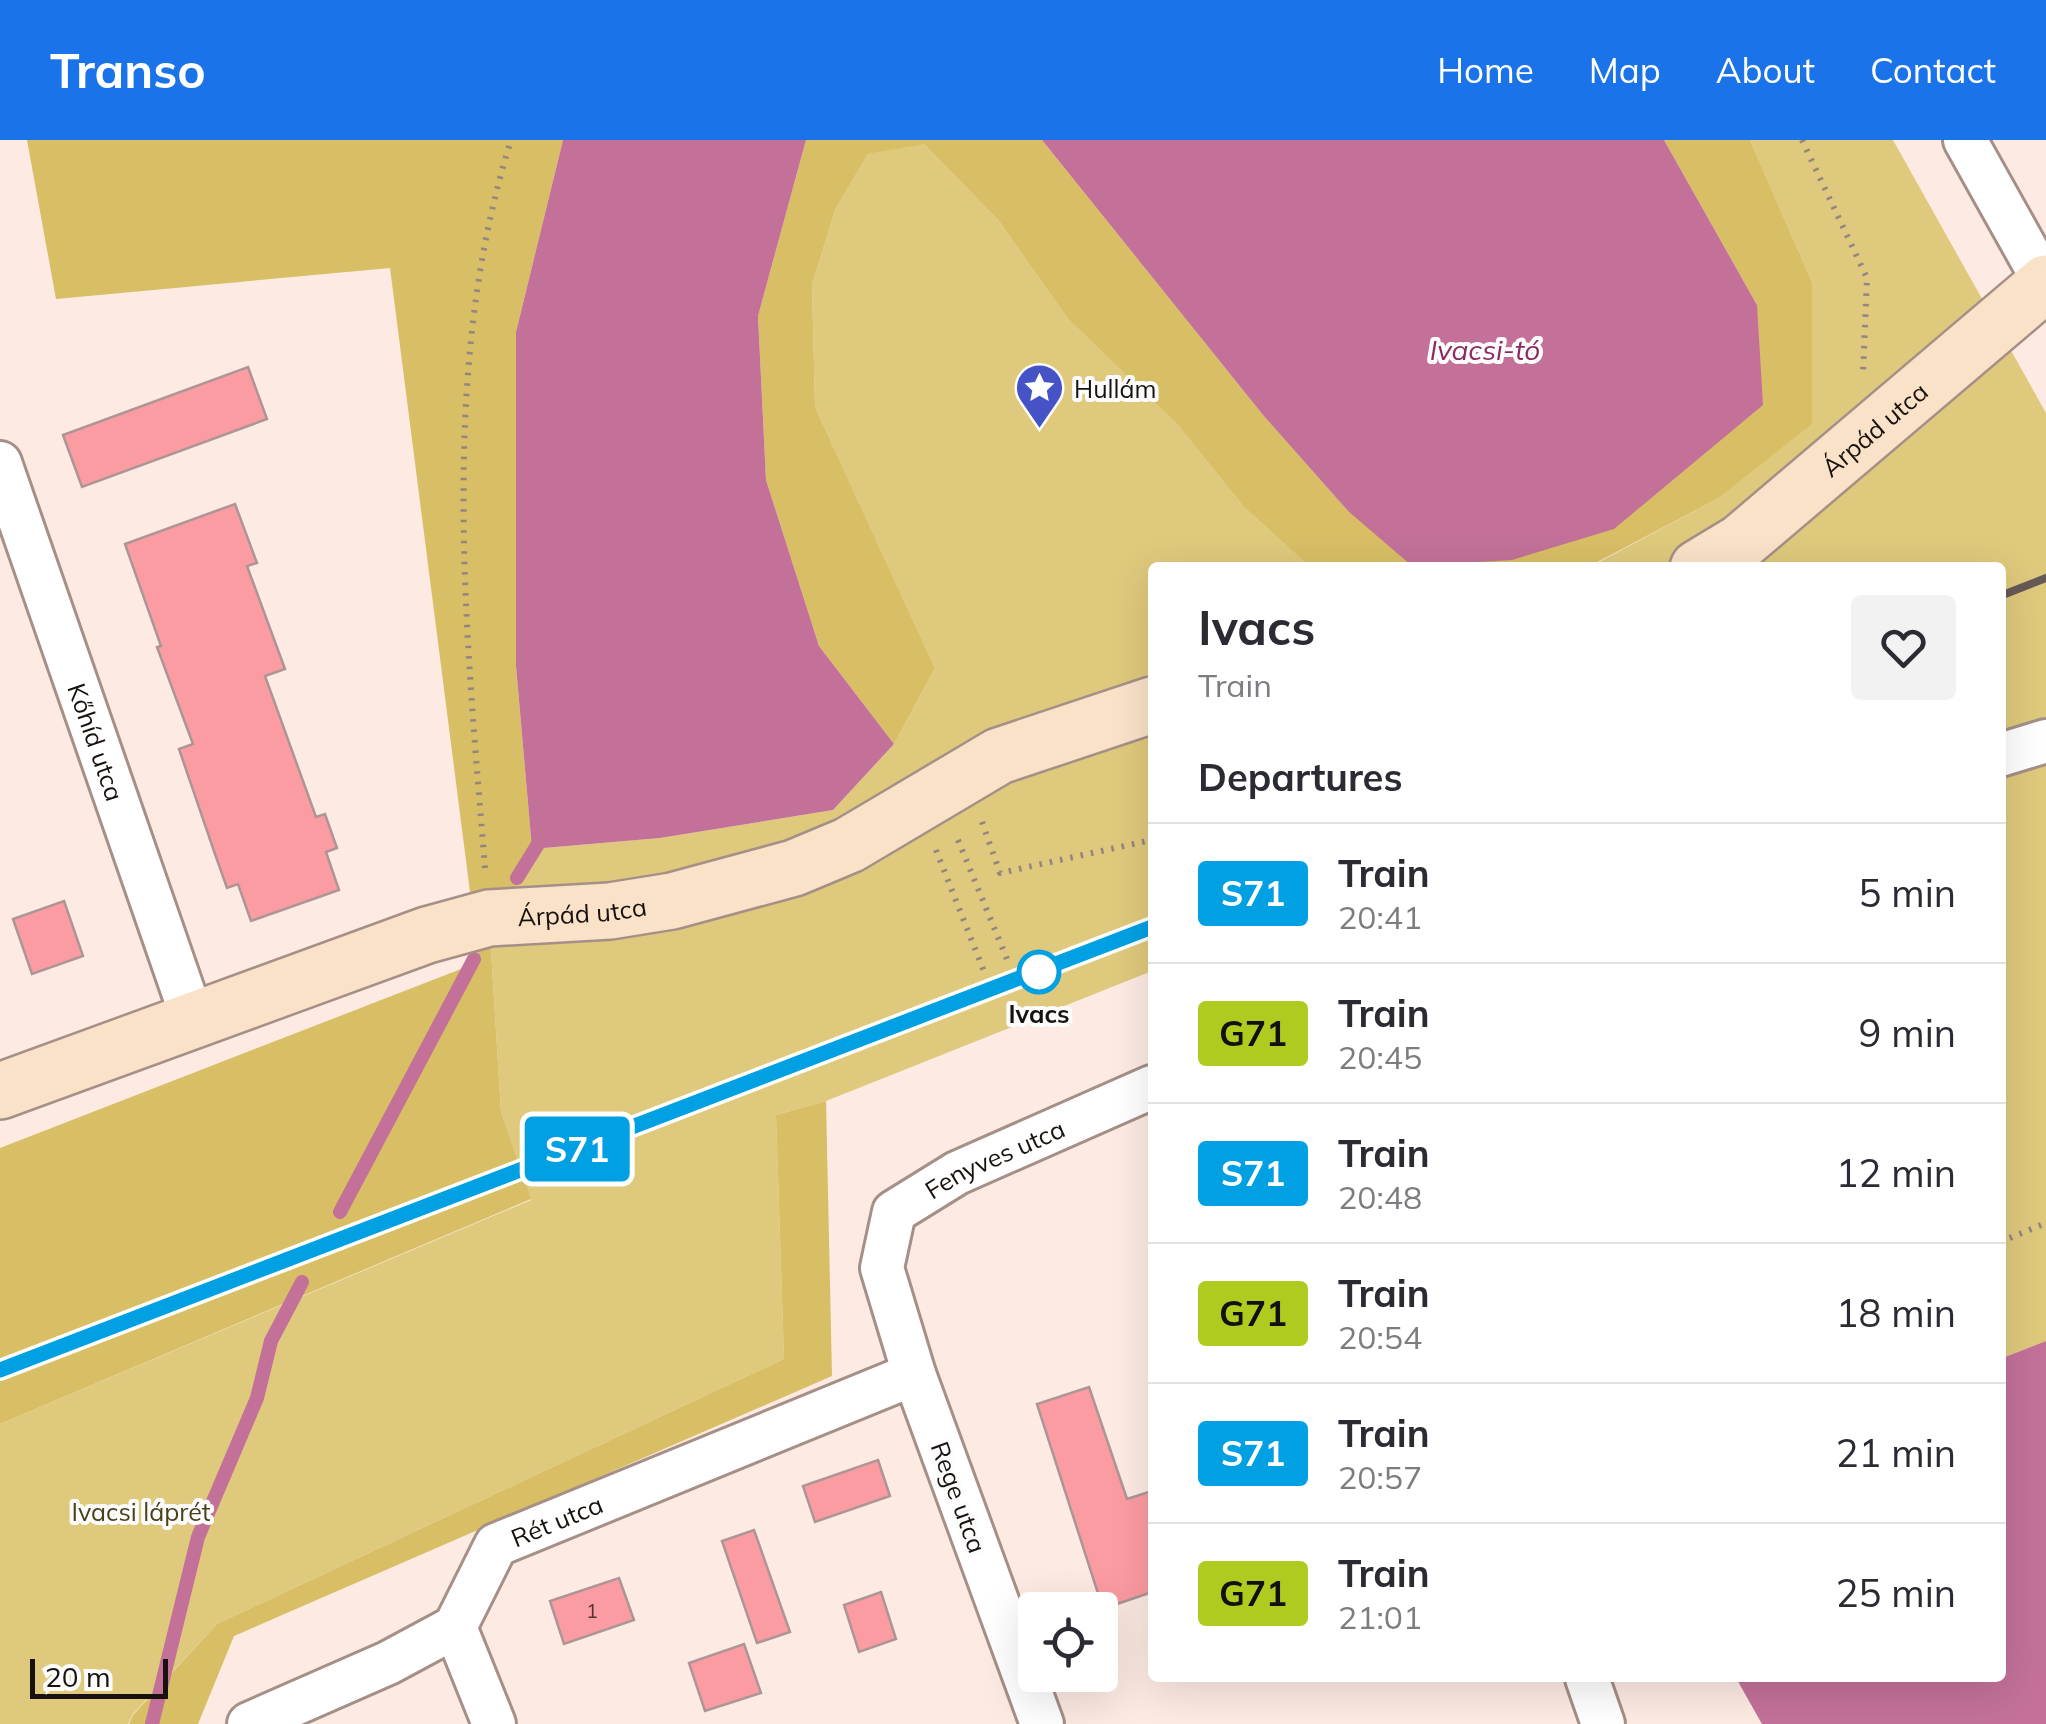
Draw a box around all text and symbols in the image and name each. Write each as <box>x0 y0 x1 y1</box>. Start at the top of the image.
text: Transo <box>50 40 206 100</box>
text: Home <box>1437 48 1534 92</box>
text: Map <box>1589 48 1661 92</box>
text: About <box>1716 48 1815 92</box>
text: Contact <box>1870 48 1996 92</box>
water label: Ivacsi-tó <box>1430 332 1540 367</box>
place icon: Hullám <box>1013 362 1065 430</box>
place label: Hullám <box>1074 373 1156 404</box>
street label: Árpád utca <box>1815 375 1934 483</box>
button: heart <box>1851 595 1956 700</box>
text: Ivacs <box>1198 597 1315 657</box>
text: Train <box>1198 665 1272 705</box>
street label: Kőhíd utca <box>62 679 131 805</box>
text: Departures <box>1198 753 1402 801</box>
text: Train <box>1338 849 1430 897</box>
text: 5 min <box>1859 869 1956 917</box>
text: S71 <box>1221 871 1285 915</box>
street label: Árpád utca <box>516 890 649 932</box>
text: 20:41 <box>1338 897 1422 937</box>
marker: Ivacs <box>1018 951 1060 993</box>
text: Train <box>1338 989 1430 1037</box>
place label: Ivacs <box>1008 998 1070 1029</box>
text: 9 min <box>1859 1009 1956 1057</box>
text: G71 <box>1219 1011 1287 1055</box>
text: 20:45 <box>1338 1037 1422 1077</box>
street label: Fenyves utca <box>919 1112 1069 1205</box>
line badge: S71 <box>520 1116 634 1182</box>
text: S71 <box>545 1127 609 1171</box>
text: Train <box>1338 1129 1430 1177</box>
text: 12 min <box>1836 1149 1956 1197</box>
text: S71 <box>1221 1151 1285 1195</box>
text: 20:48 <box>1338 1177 1422 1217</box>
text: Train <box>1338 1269 1430 1317</box>
text: 18 min <box>1836 1289 1956 1337</box>
text: G71 <box>1219 1291 1287 1335</box>
text: 20:54 <box>1338 1317 1422 1357</box>
text: Train <box>1338 1409 1430 1457</box>
text: 21 min <box>1836 1429 1956 1477</box>
text: S71 <box>1221 1431 1285 1475</box>
street label: Rege utca <box>925 1437 993 1557</box>
text: 20:57 <box>1338 1457 1422 1497</box>
street label: Rét utca <box>506 1488 607 1553</box>
park label: Ivacsi láprét <box>72 1496 211 1527</box>
text: Train <box>1338 1549 1430 1597</box>
text: 25 min <box>1836 1569 1956 1617</box>
text: G71 <box>1219 1571 1287 1615</box>
map controls <box>1018 1592 1118 1692</box>
button: locate <box>1018 1592 1118 1692</box>
text: 21:01 <box>1338 1597 1422 1637</box>
house number: 1 <box>586 1598 598 1623</box>
scale bar <box>30 1654 168 1698</box>
text: 20 m <box>45 1659 111 1694</box>

